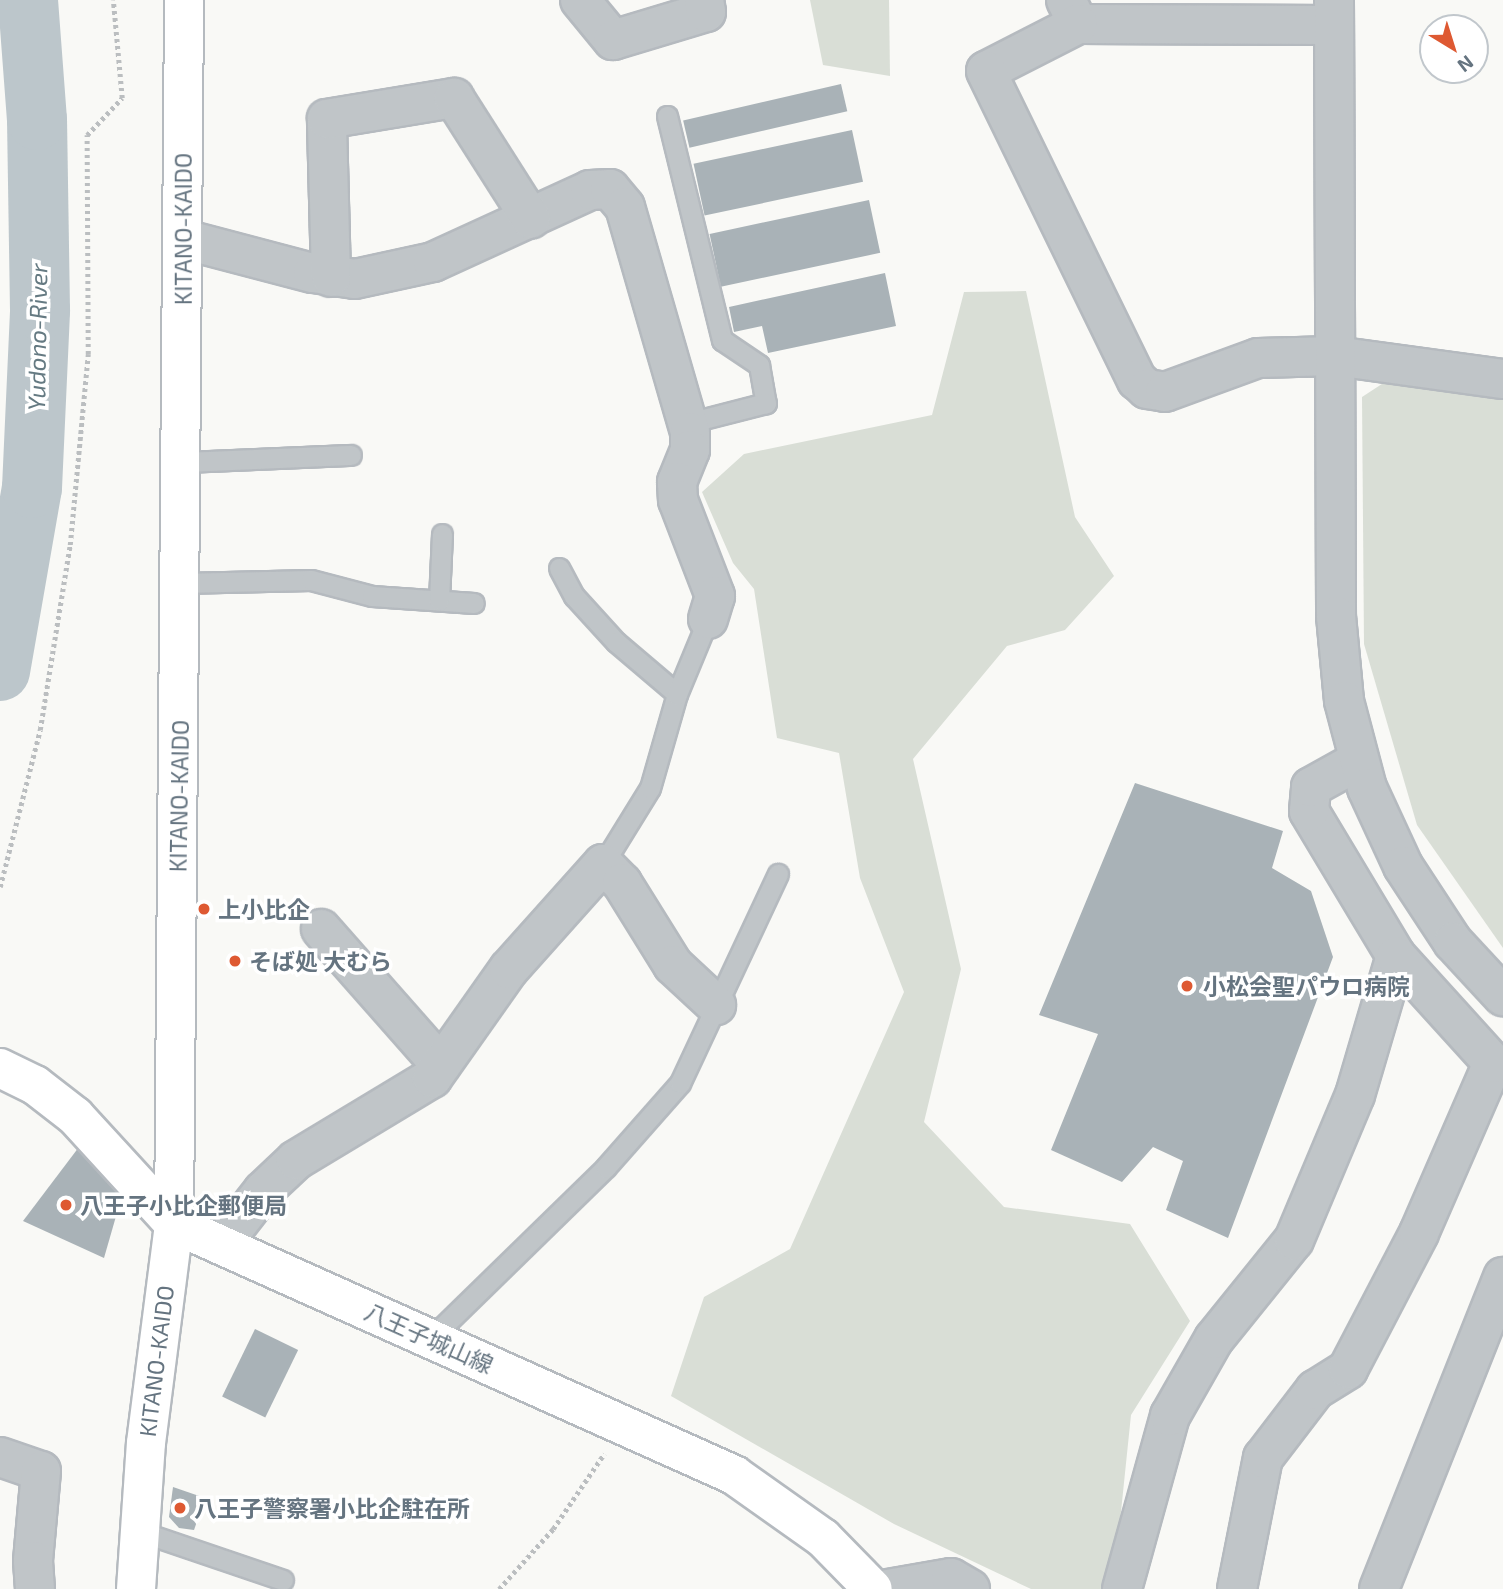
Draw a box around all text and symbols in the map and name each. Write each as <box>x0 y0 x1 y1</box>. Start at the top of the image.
north arrow <box>1419 14 1489 84</box>
text: N <box>1454 51 1478 78</box>
street label: KITANO-KAIDO <box>169 153 197 305</box>
water label: Yudono-River <box>21 263 53 411</box>
street label: KITANO-KAIDO <box>164 720 194 872</box>
place label: 上小比企 <box>218 895 310 923</box>
marker: 上小比企 <box>196 901 212 917</box>
place label: そば処 大むら <box>249 947 392 975</box>
marker: そば処 大むら <box>227 953 243 969</box>
place label: 小松会聖パウロ病院 <box>1203 972 1410 1000</box>
marker: 小松会聖パウロ病院 <box>1177 976 1197 996</box>
place label: 八王子小比企郵便局 <box>80 1191 287 1219</box>
marker: 八王子小比企郵便局 <box>58 1197 74 1213</box>
street label: KITANO-KAIDO <box>133 1284 179 1438</box>
street label: 八王子城山線 <box>360 1297 498 1379</box>
place label: 八王子警察署小比企駐在所 <box>194 1494 470 1522</box>
marker: 八王子警察署小比企駐在所 <box>172 1500 188 1516</box>

